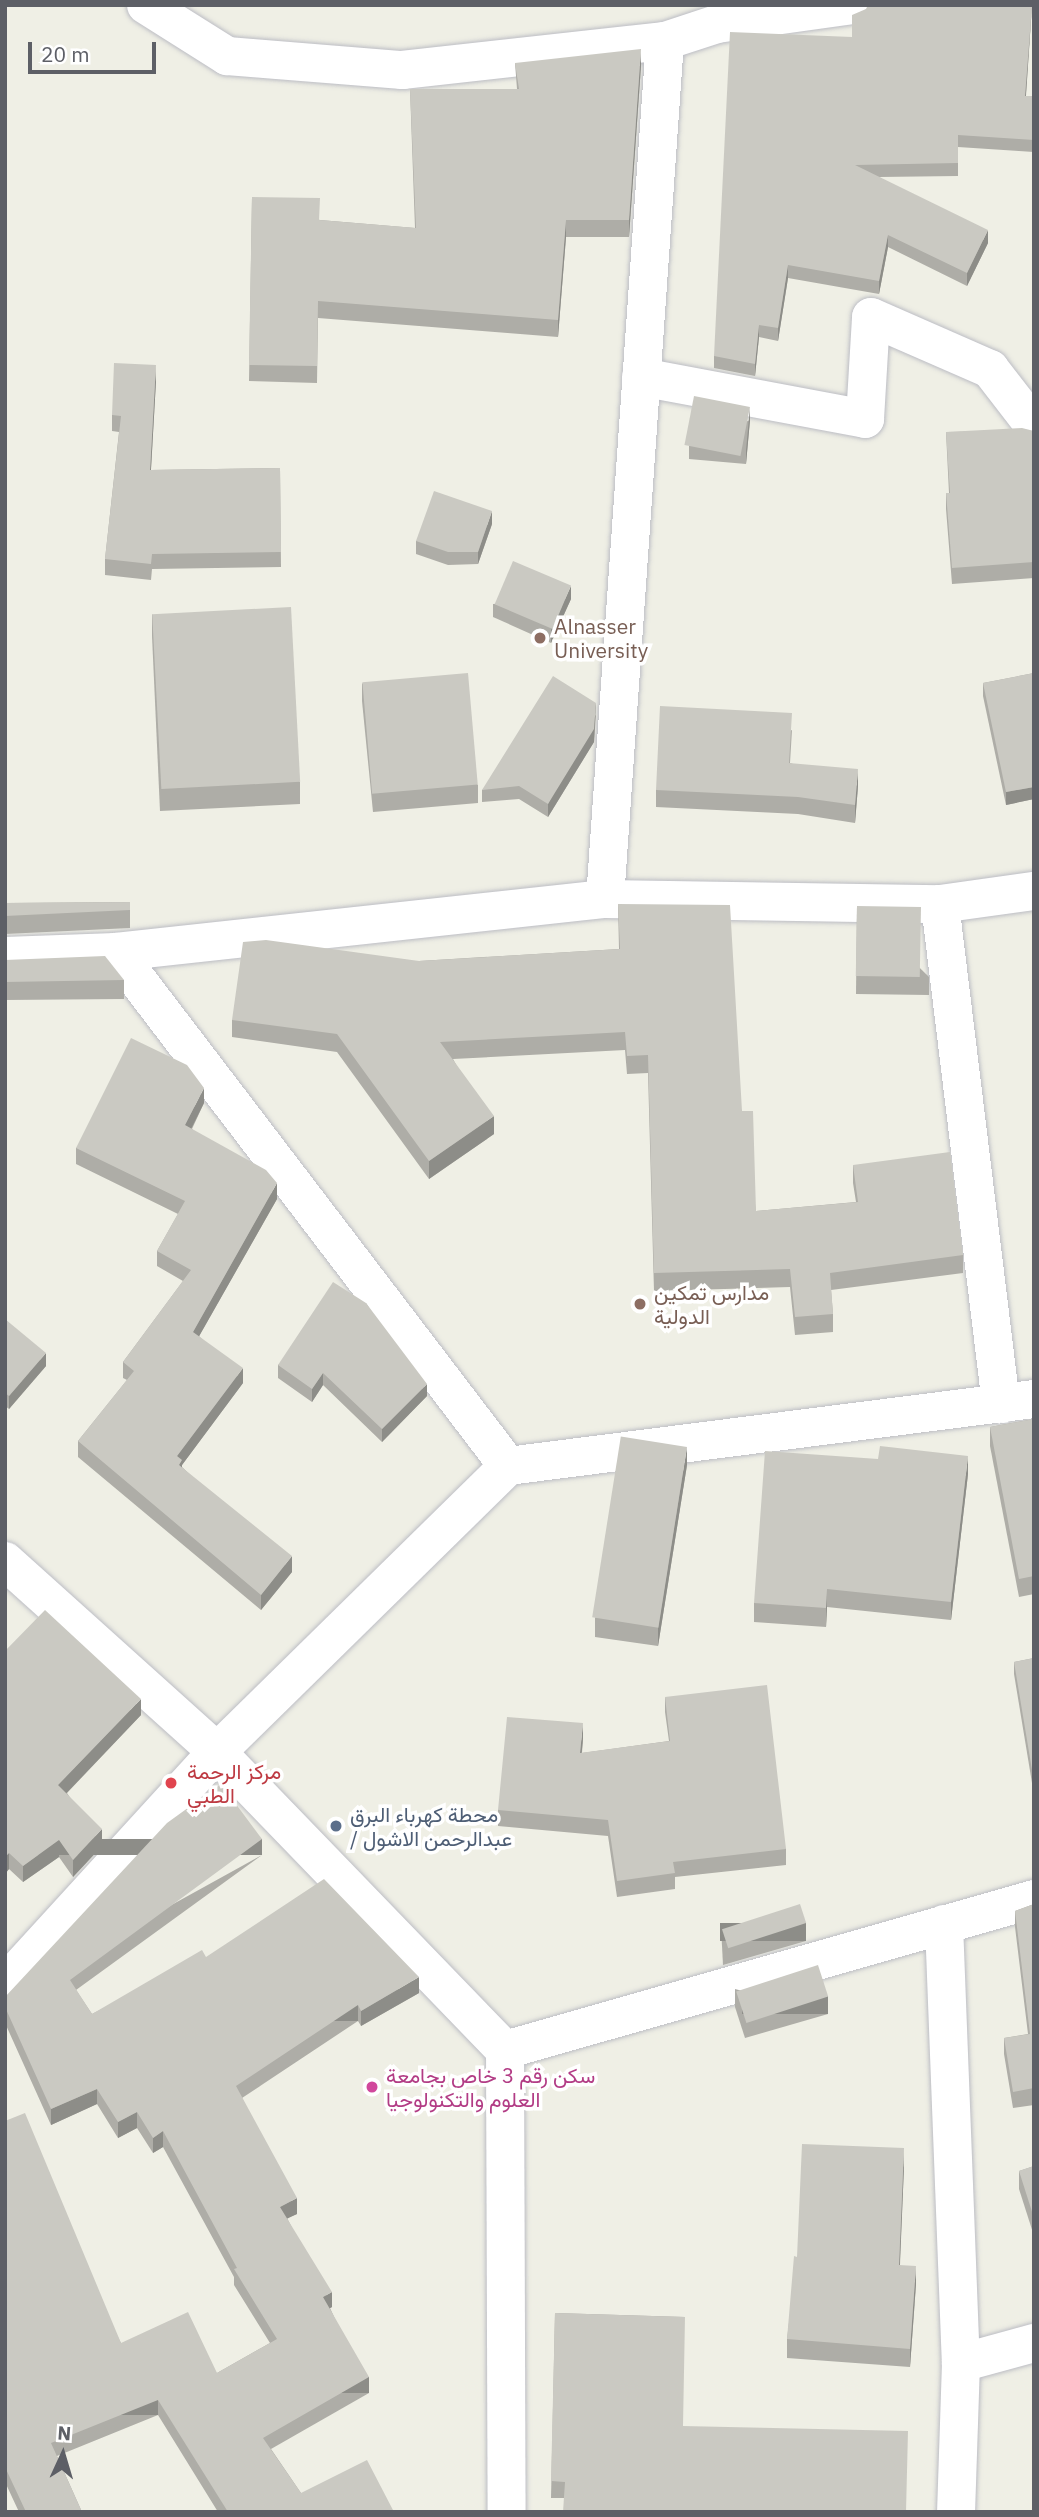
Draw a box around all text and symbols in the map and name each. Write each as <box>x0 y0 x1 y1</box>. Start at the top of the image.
scale bar <box>32 28 159 72</box>
text: 20 m <box>41 40 90 68</box>
place label: Alnasser University <box>554 613 648 663</box>
marker: Alnasser University <box>532 630 548 646</box>
place label: مدارس تمكين الدولية <box>654 1279 769 1329</box>
marker: مدارس تمكين الدولية <box>632 1296 648 1312</box>
place label: مركز الرحمة الطبي <box>187 1758 281 1808</box>
marker: مركز الرحمة الطبي <box>161 1773 181 1793</box>
place label: محطة كهرباء البرق / عبدالرحمن الاشول <box>350 1801 512 1851</box>
marker: محطة كهرباء البرق / عبدالرحمن الاشول <box>328 1818 344 1834</box>
place label: سكن رقم 3 خاص بجامعة العلوم والتكنولوجيا <box>386 2062 595 2112</box>
marker: سكن رقم 3 خاص بجامعة العلوم والتكنولوجيا <box>364 2079 380 2095</box>
north arrow <box>28 2419 98 2489</box>
text: N <box>57 2421 72 2446</box>

